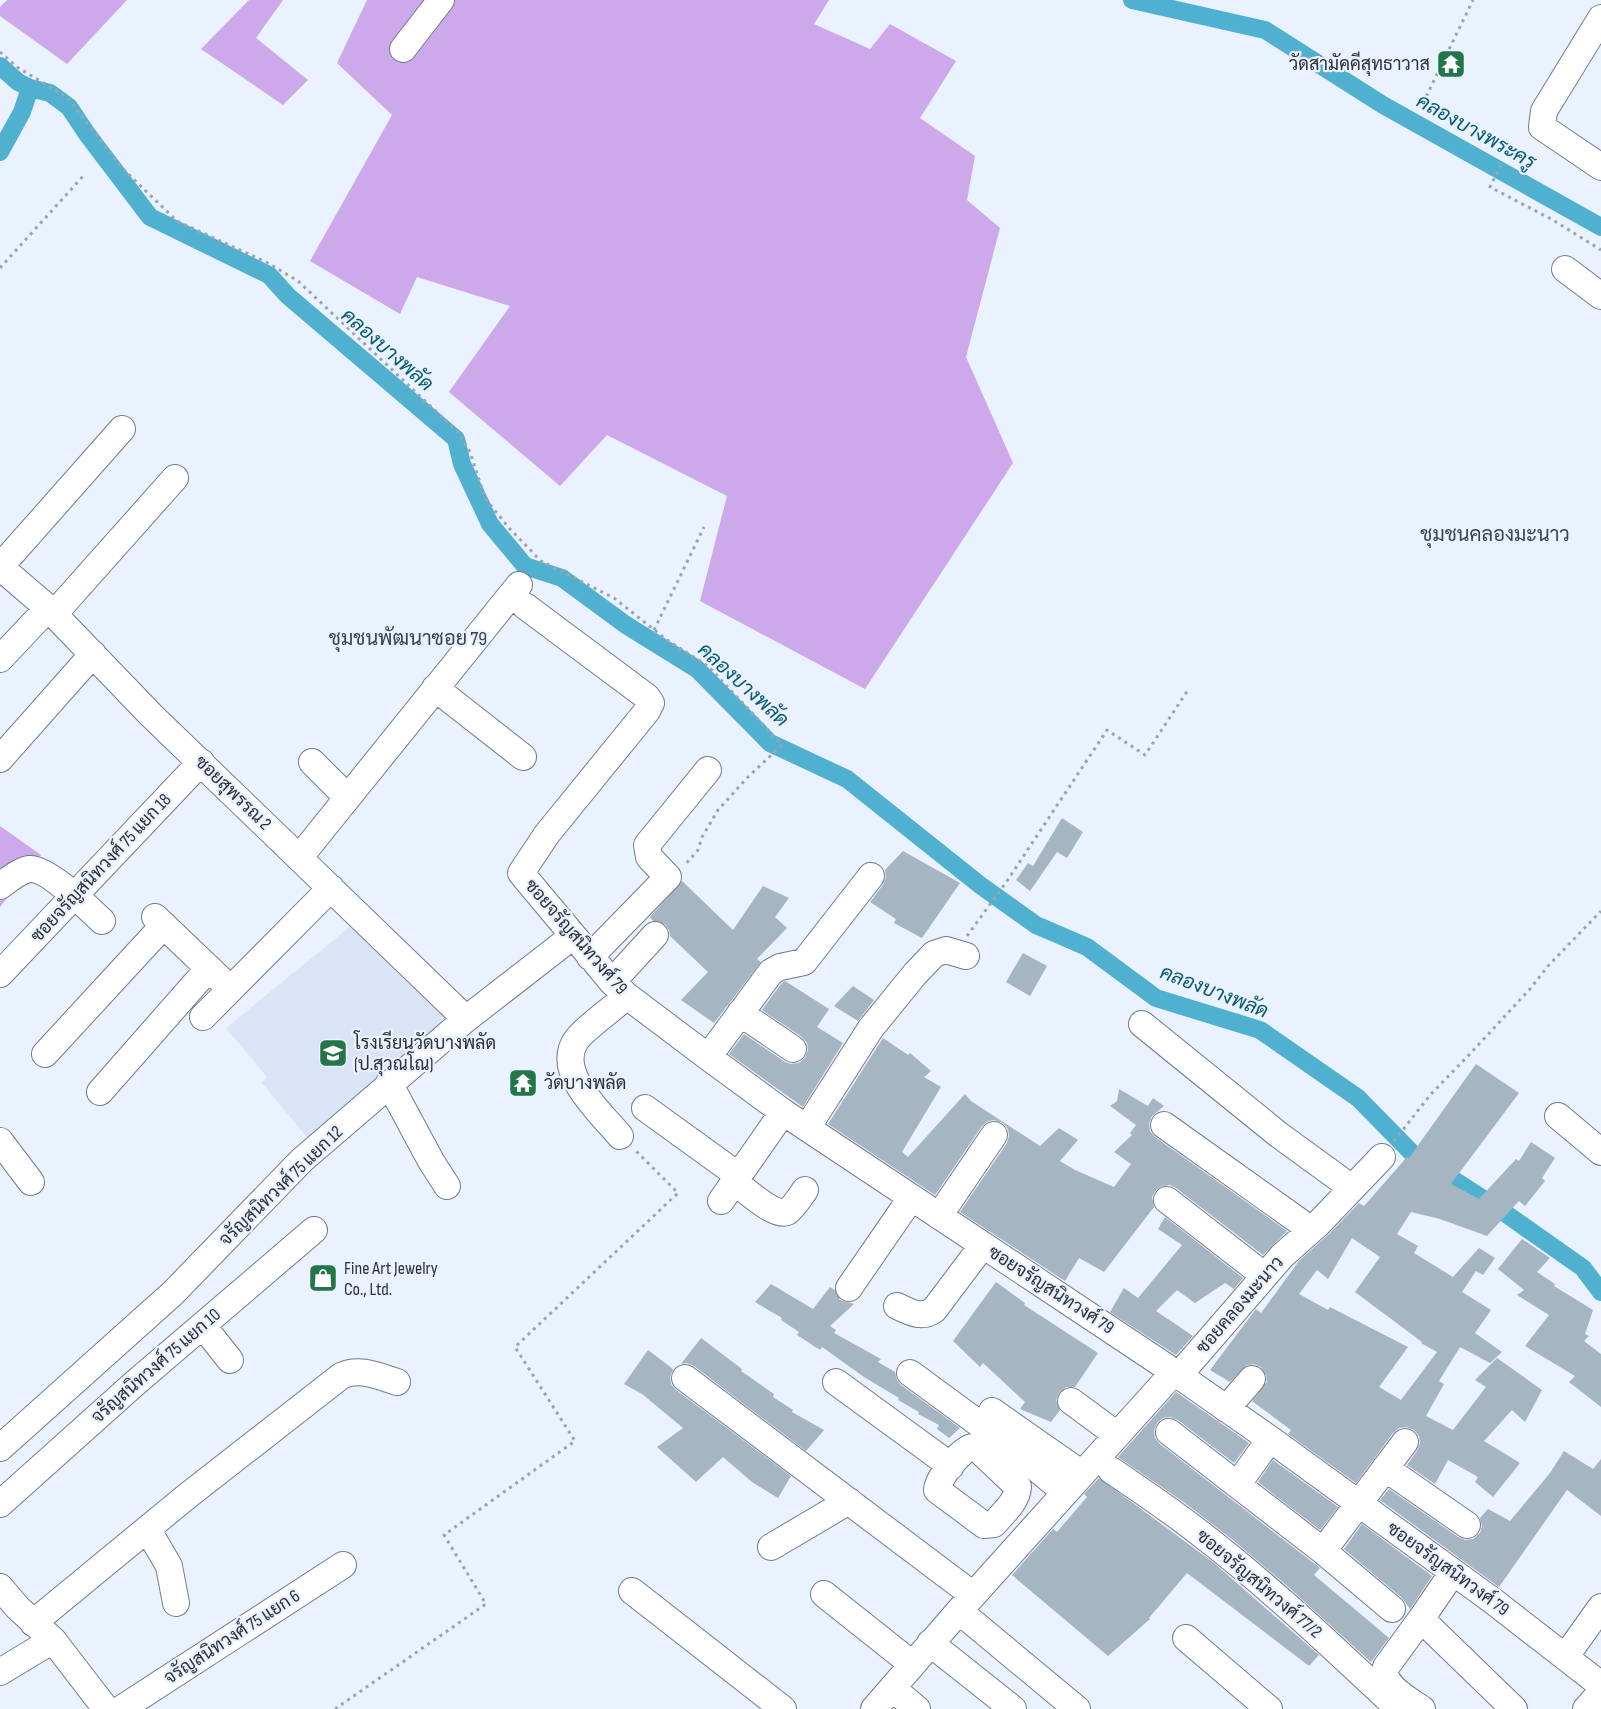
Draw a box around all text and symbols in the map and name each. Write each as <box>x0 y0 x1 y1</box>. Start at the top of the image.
temple icon: วัดสามัคคีสุทธาวาส <box>1435 48 1467 80</box>
place label: วัดสามัคคีสุทธาวาส <box>1289 51 1430 76</box>
water label: คลองบางพระครู <box>1411 89 1541 177</box>
water label: คลองบางพลัด <box>336 303 439 396</box>
district label: ชุมชนคลองมะนาว <box>1420 523 1570 548</box>
district label: ชุมชนพัฒนาซอย 79 <box>329 626 487 652</box>
water label: คลองบางพลัด <box>693 637 794 732</box>
street label: ซอยสุพรรณ 2 <box>190 751 276 835</box>
street label: ซอยจรัญสนิทวงศ์ 75 แยก 18 <box>24 787 176 947</box>
street label: ซอยจรัญสนิทวงศ์ 79 <box>520 873 634 999</box>
water label: คลองบางพลัด <box>1156 959 1272 1024</box>
place label: โรงเรียนวัดบางพลัด (ป.สุวณโณ) <box>353 1030 496 1076</box>
school or university icon: โรงเรียนวัดบางพลัด (ป.สุวณโณ) <box>317 1037 349 1069</box>
temple icon: วัดบางพลัด <box>507 1067 539 1099</box>
place label: วัดบางพลัด <box>544 1072 626 1094</box>
street label: จรัญสนิทวงศ์ 75 แยก 12 <box>213 1119 347 1250</box>
street label: ซอยจรัญสนิทวงศ์ 79 <box>984 1239 1119 1338</box>
street label: ซอยคลองมะนาว <box>1192 1252 1288 1358</box>
place label: Fine Art Jewelry Co., Ltd. <box>344 1258 438 1300</box>
shop icon: Fine Art Jewelry Co., Ltd. <box>307 1262 339 1294</box>
street label: จรัญสนิทวงศ์ 75 แยก 10 <box>85 1302 225 1428</box>
street label: ซอยจรัญสนิทวงศ์ 79 <box>1383 1515 1515 1620</box>
street label: ซอยจรัญสนิทวงศ์ 77/2 <box>1192 1523 1328 1643</box>
street label: จรัญสนิทวงศ์ 75 แยก 6 <box>159 1583 304 1689</box>

